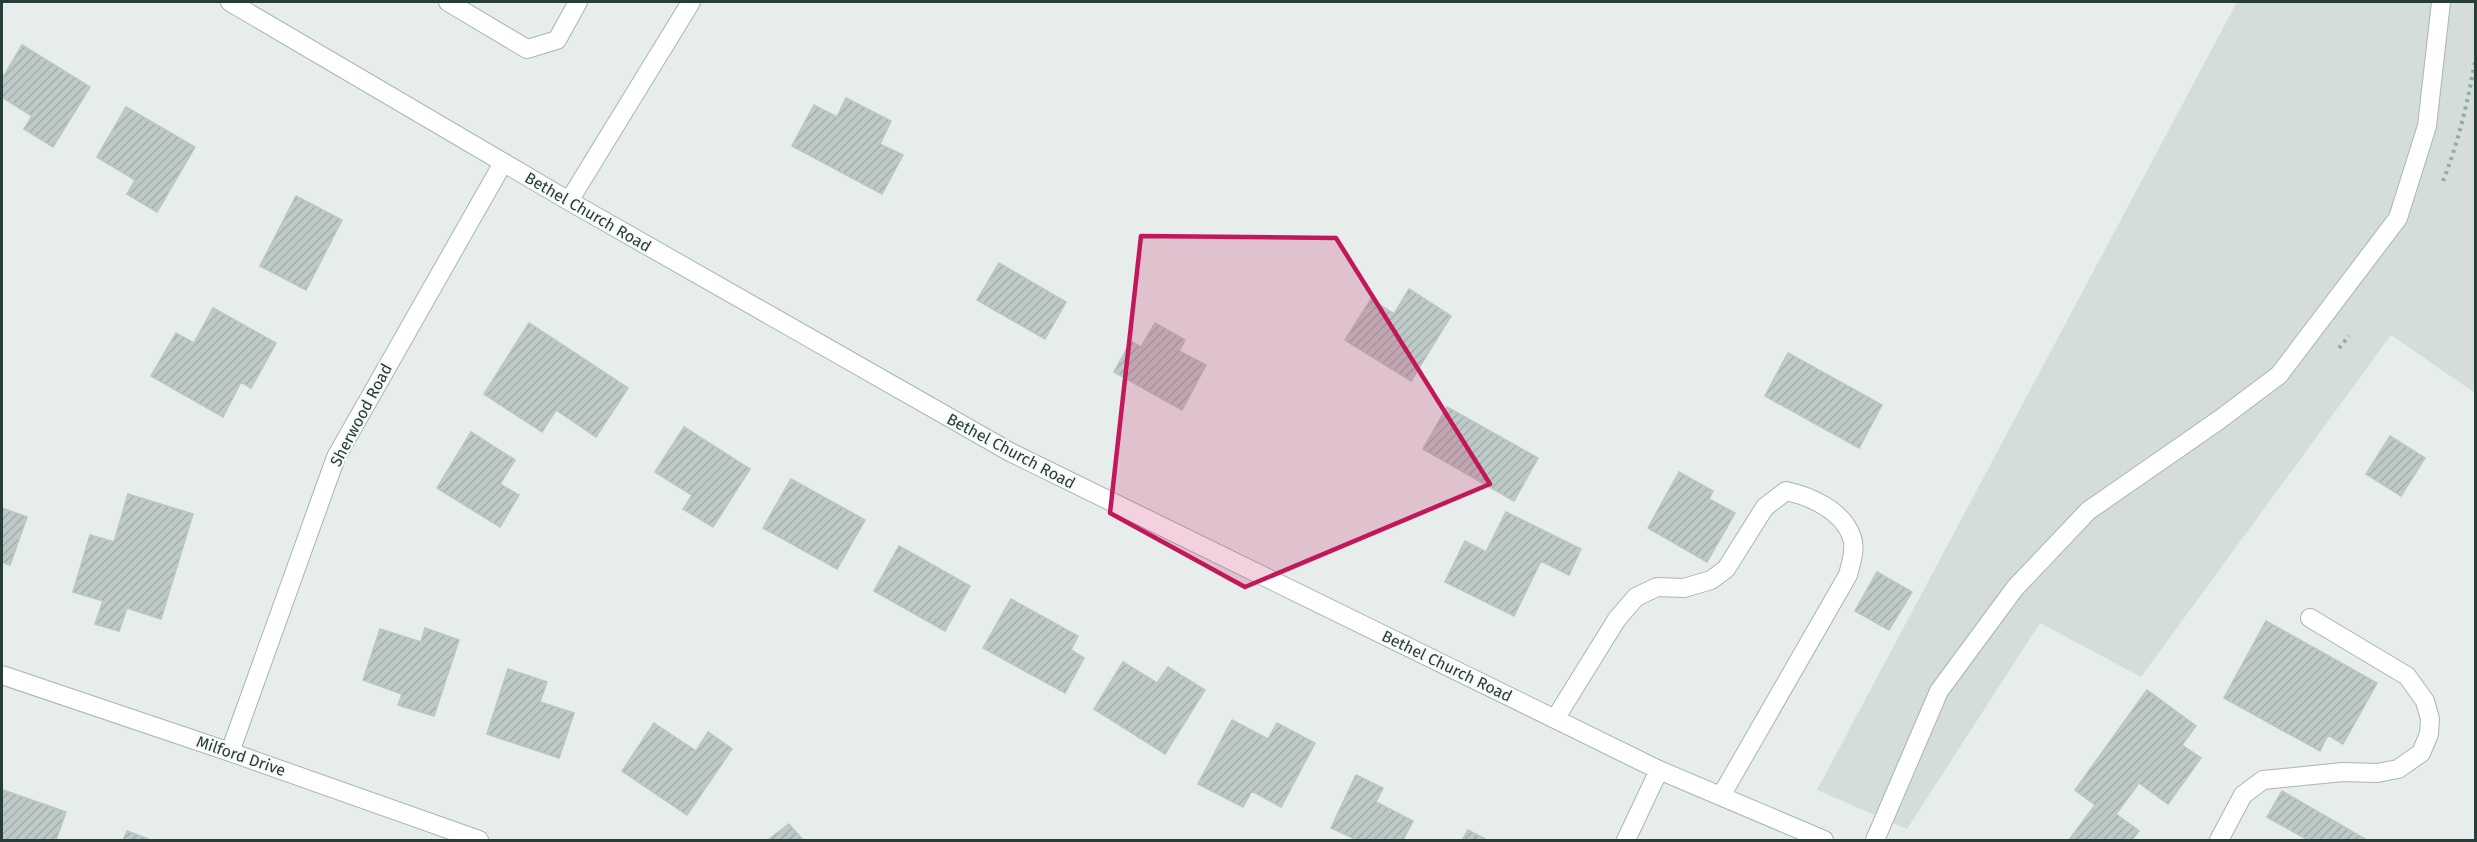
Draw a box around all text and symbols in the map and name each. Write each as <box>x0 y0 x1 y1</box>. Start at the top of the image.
street label: Bethel Church Road <box>522 168 654 256</box>
street label: Sherwood Road <box>326 360 396 470</box>
street label: Bethel Church Road <box>944 409 1078 493</box>
street label: Bethel Church Road <box>1379 626 1515 706</box>
street label: Milford Drive <box>194 732 288 780</box>

